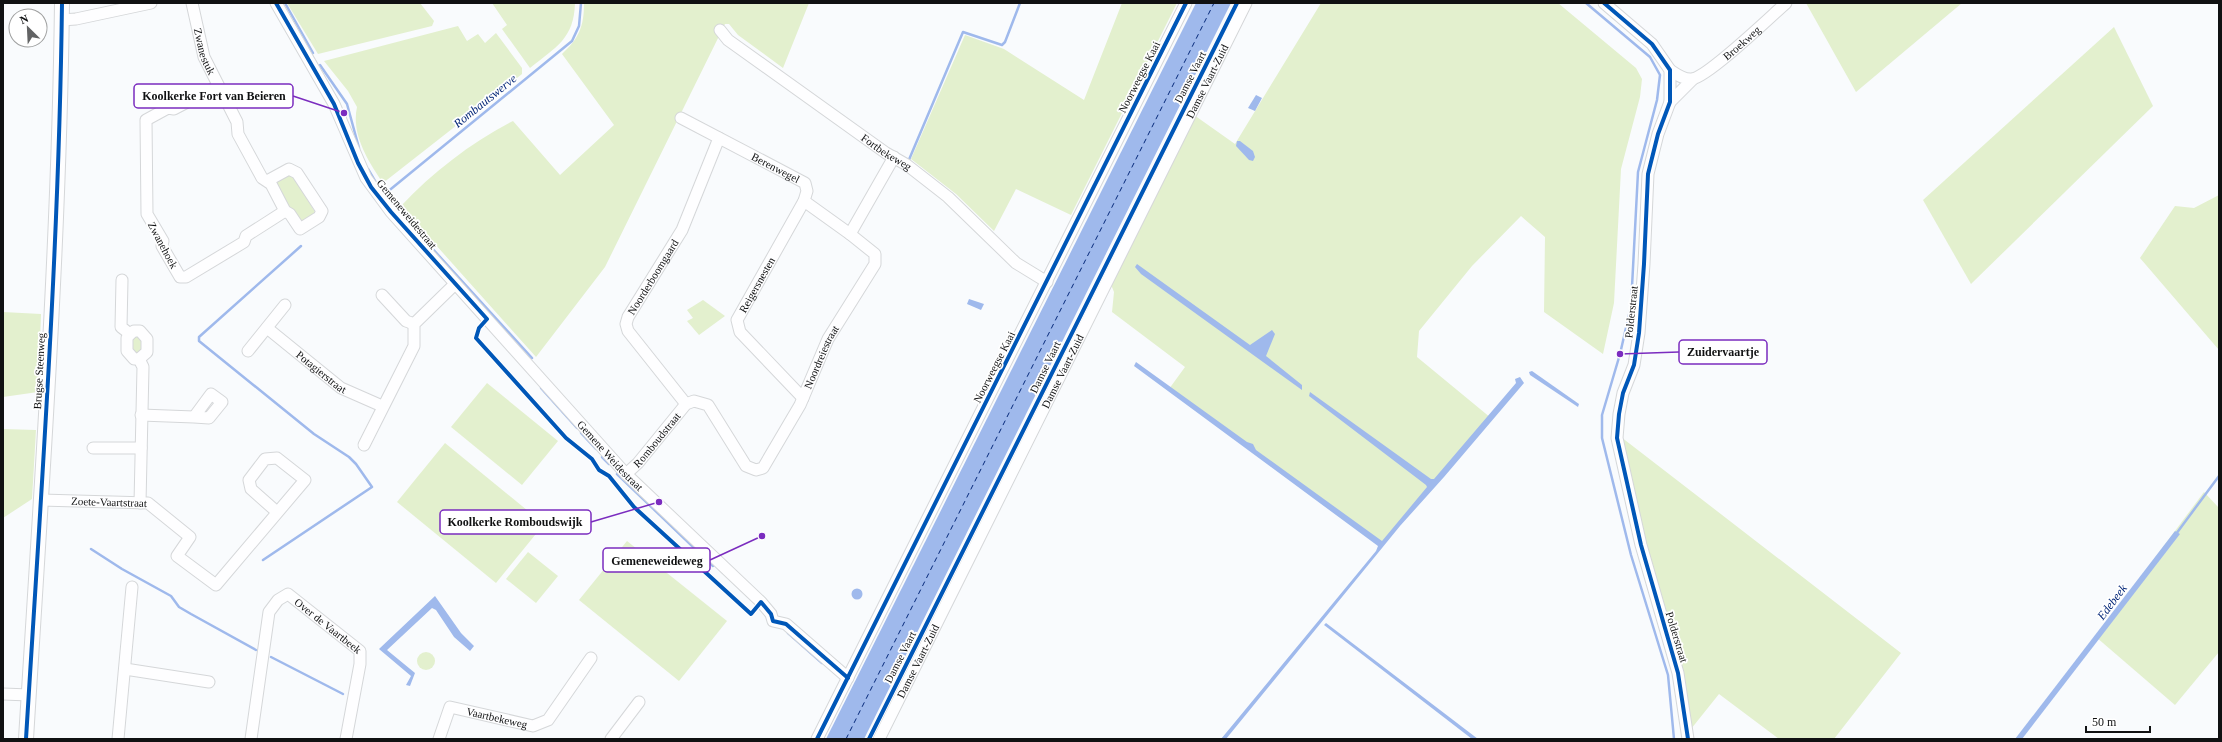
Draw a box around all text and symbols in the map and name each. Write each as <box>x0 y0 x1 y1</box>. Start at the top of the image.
north arrow <box>8 8 48 48</box>
text: N <box>18 12 30 26</box>
street label: Broekweg <box>1721 23 1763 62</box>
street label: Zwanestuk <box>192 27 218 77</box>
street label: Noorweegse Kaai <box>1116 39 1162 115</box>
street label: Damse Vaart-Zuid <box>1184 42 1231 120</box>
street label: Damse Vaart <box>1172 49 1208 105</box>
water label: Rombautswerve <box>450 71 520 131</box>
callout: Koolkerke Fort van Beieren <box>134 84 293 108</box>
text: Koolkerke Fort van Beieren <box>142 89 286 103</box>
street label: Fortbekeweg <box>859 131 915 173</box>
street label: Berenwegel <box>750 150 802 185</box>
street label: Gemeneweidestraat <box>375 177 439 251</box>
street label: Zwanehoek <box>146 220 181 271</box>
street label: Noorderboomgaard <box>625 237 681 317</box>
street label: Reigersnesten <box>736 255 777 315</box>
street label: Polderstraat <box>1622 285 1640 339</box>
street label: Noordreiestraat <box>802 323 841 390</box>
street label: Noorweegse Kaai <box>971 329 1017 405</box>
street label: Brugse Steenweg <box>31 332 47 410</box>
street label: Damse Vaart-Zuid <box>1039 332 1086 410</box>
street label: Damse Vaart <box>1027 339 1063 395</box>
callout: Zuidervaartje <box>1679 340 1767 364</box>
text: Zuidervaartje <box>1687 345 1760 359</box>
street label: Potagierstraat <box>294 348 348 396</box>
street label: Romboudstraat <box>631 410 683 470</box>
street label: Gemene Weidestraat <box>575 418 646 493</box>
street label: Zoete-Vaartstraat <box>71 495 147 509</box>
callout: Koolkerke Romboudswijk <box>440 510 591 534</box>
text: Koolkerke Romboudswijk <box>447 515 583 529</box>
callout: Gemeneweideweg <box>603 548 710 572</box>
text: Gemeneweideweg <box>611 554 703 568</box>
water label: Edebeek <box>2094 581 2130 623</box>
street label: Over de Vaartbeek <box>292 596 364 656</box>
street label: Polderstraat <box>1664 610 1690 664</box>
street label: Damse Vaart-Zuid <box>894 622 941 700</box>
street label: Damse Vaart <box>882 629 918 685</box>
street label: Vaartbekeweg <box>465 705 529 731</box>
scale bar <box>2086 708 2150 734</box>
text: 50 m <box>2092 715 2117 729</box>

